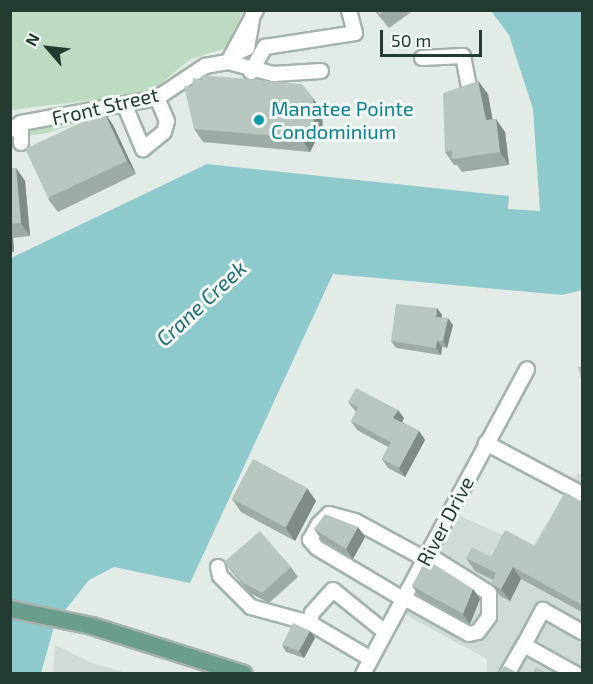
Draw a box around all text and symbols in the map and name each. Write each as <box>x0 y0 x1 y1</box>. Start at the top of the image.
north arrow <box>18 18 78 78</box>
scale bar <box>383 18 485 56</box>
text: 50 m <box>391 29 431 51</box>
text: N <box>21 30 43 49</box>
street label: Front Street <box>49 82 161 130</box>
place label: Manatee Pointe Condominium <box>271 96 414 143</box>
marker: Manatee Pointe Condominium <box>252 113 266 127</box>
water label: Crane Creek <box>151 255 251 351</box>
street label: River Drive <box>411 472 479 570</box>

